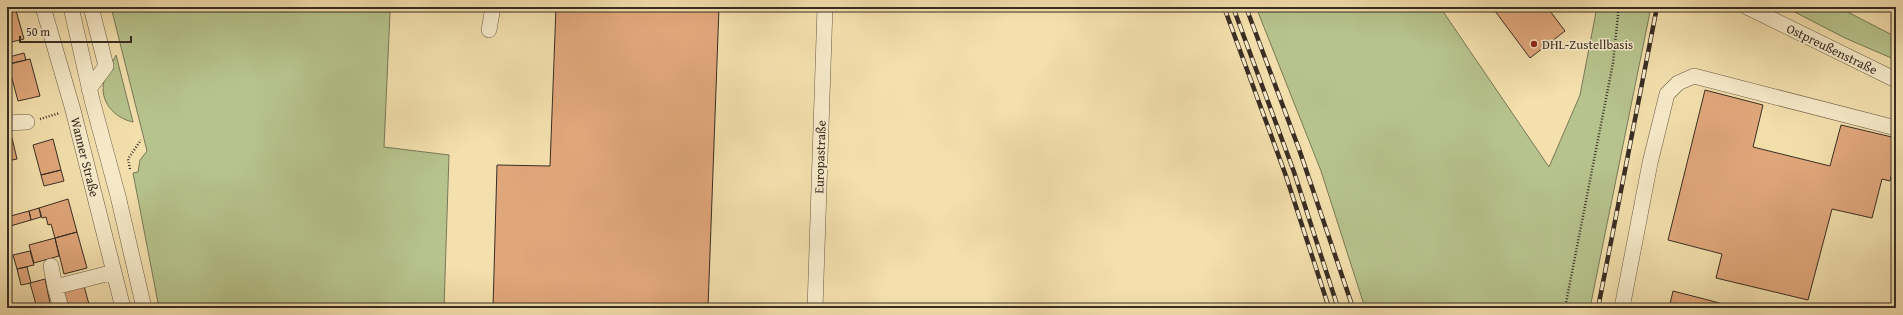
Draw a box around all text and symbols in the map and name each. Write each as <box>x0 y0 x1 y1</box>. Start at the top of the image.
scale bar <box>20 18 131 44</box>
street label: Ostpreußenstraße <box>1783 19 1881 79</box>
text: 50 m <box>26 23 50 40</box>
place label: DHL-Zustellbasis <box>1542 35 1633 54</box>
marker: DHL-Zustellbasis <box>1529 39 1539 49</box>
street label: Wanner Straße <box>66 115 104 199</box>
street label: Europastraße <box>809 120 831 194</box>

